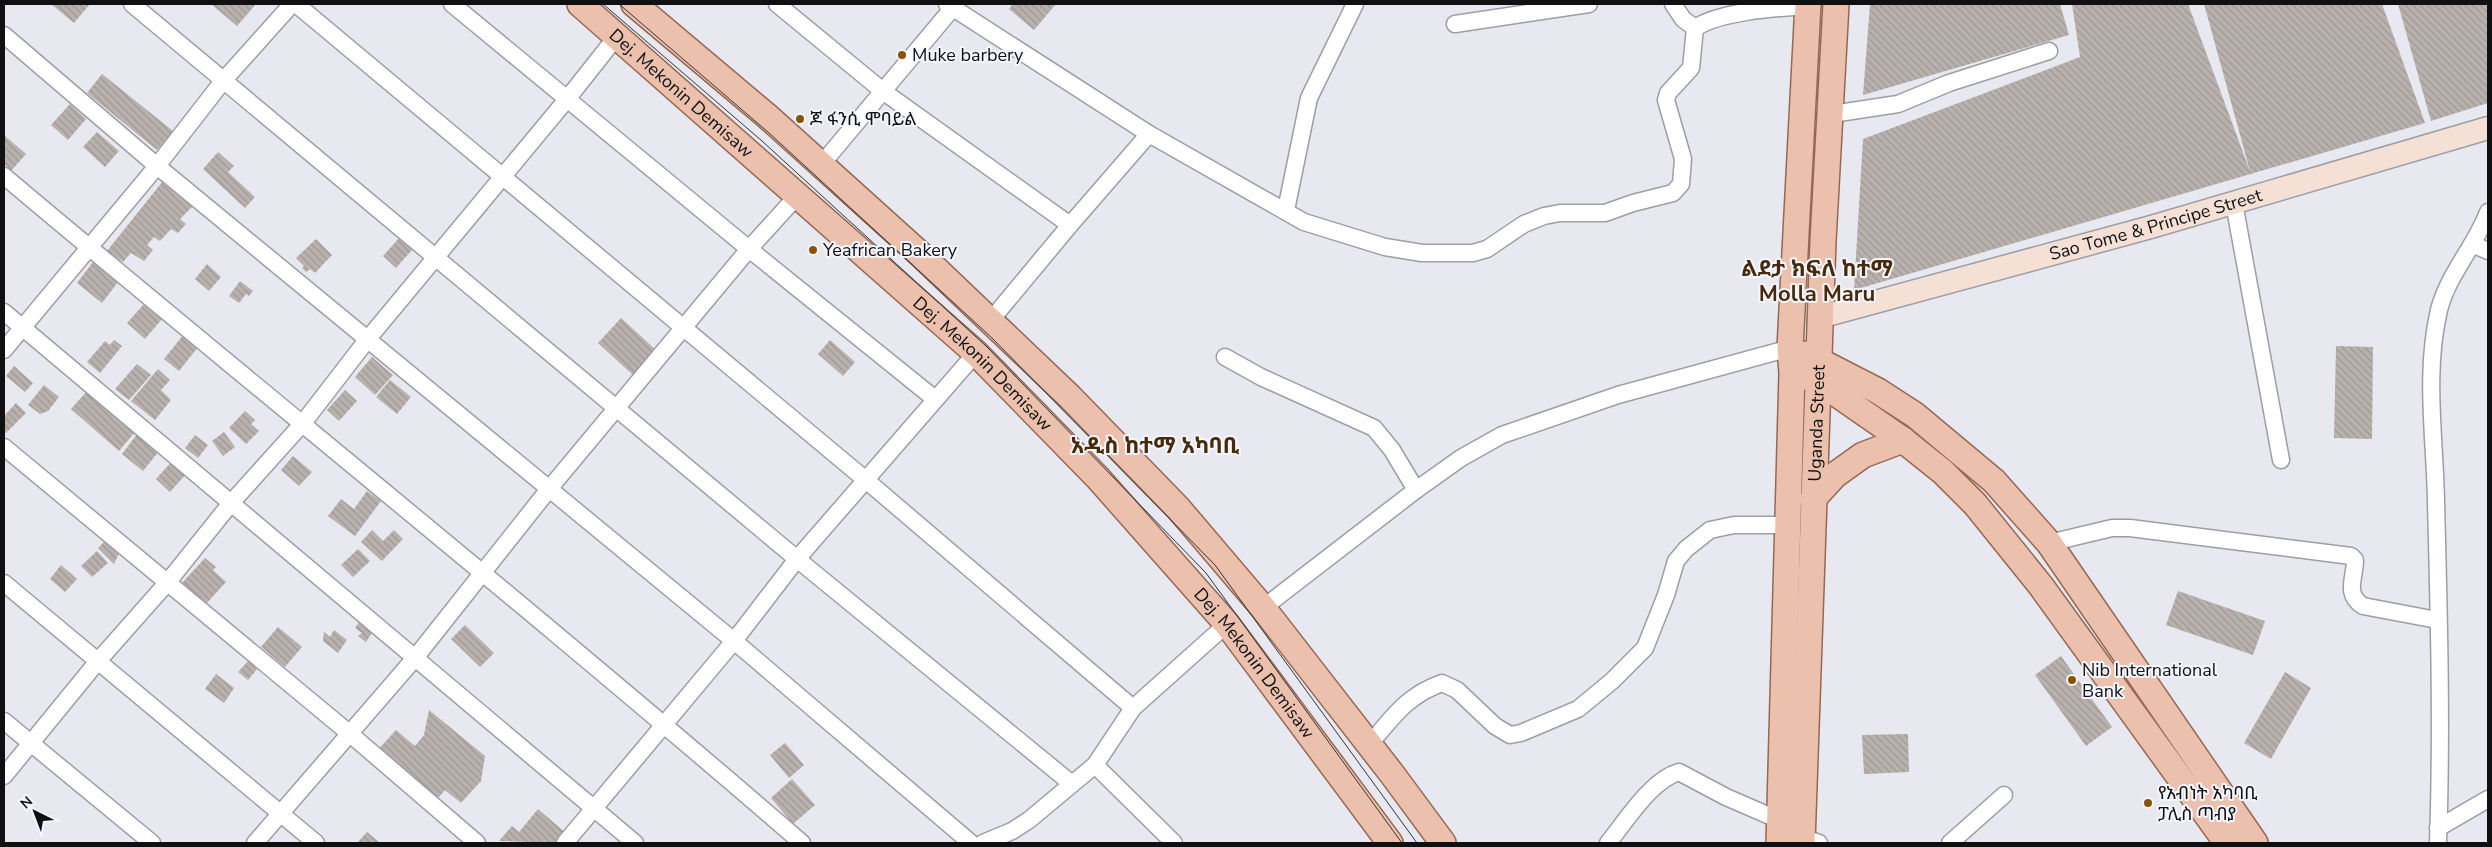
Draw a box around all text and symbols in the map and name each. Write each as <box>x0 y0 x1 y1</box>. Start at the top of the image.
street label: Dej. Mekonin Demisaw <box>604 23 759 163</box>
place label: Muke barbery <box>912 43 1024 67</box>
marker: Muke barbery <box>896 49 908 61</box>
place label: ጆ ፋንሲ ሞባይል <box>810 107 916 131</box>
marker: ጆ ፋንሲ ሞባይል <box>794 113 806 125</box>
street label: Sao Tome & Principe Street <box>2046 183 2265 266</box>
place label: Yeafrican Bakery <box>822 238 958 262</box>
marker: Yeafrican Bakery <box>807 244 819 256</box>
district label: ልደታ ክፍለ ከተማ Molla Maru <box>1741 254 1893 309</box>
street label: Dej. Mekonin Demisaw <box>908 291 1058 436</box>
street label: Uganda Street <box>1803 364 1831 482</box>
district label: አዲስ ከተማ አካባቢ <box>1071 431 1240 461</box>
street label: Dej. Mekonin Demisaw <box>1188 583 1320 744</box>
place label: Nib International Bank <box>2082 658 2218 703</box>
marker: Nib International Bank <box>2066 674 2078 686</box>
place label: የአብነት አካባቢ ፓሊስ ጣብያ <box>2158 781 2258 826</box>
north arrow <box>10 787 60 837</box>
text: N <box>16 792 37 813</box>
marker: የአብነት አካባቢ ፓሊስ ጣብያ <box>2142 797 2154 809</box>

